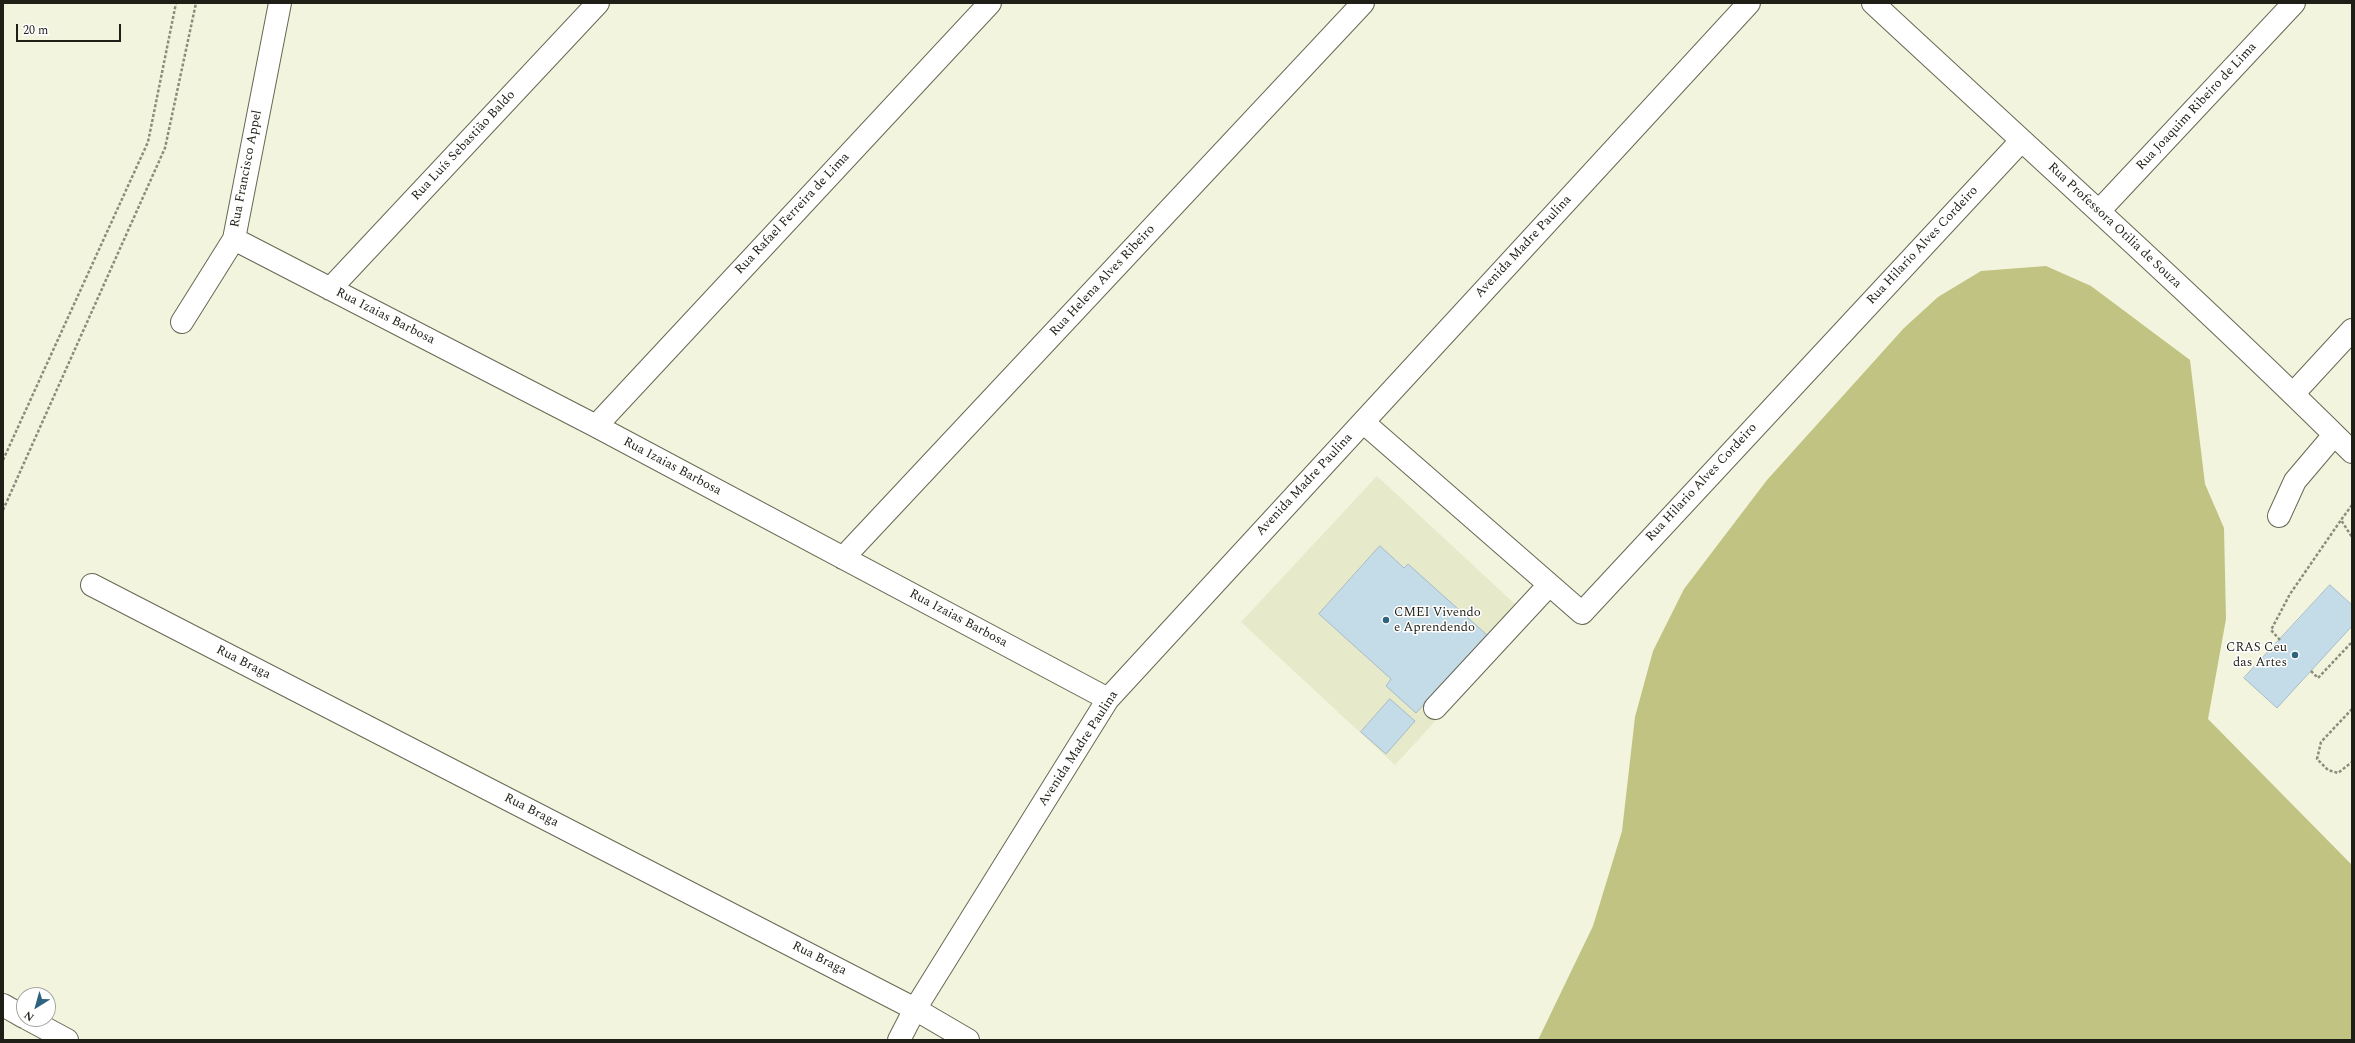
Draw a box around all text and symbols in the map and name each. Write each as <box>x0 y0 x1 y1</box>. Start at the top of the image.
scale bar <box>18 16 123 42</box>
text: 20 m <box>23 21 48 40</box>
street label: Rua Joaquim Ribeiro de Lima <box>2134 40 2260 174</box>
street label: Rua Luís Sebastião Baldo <box>409 88 519 204</box>
street label: Rua Francisco Appel <box>228 109 266 229</box>
street label: Rua Rafael Ferreira de Lima <box>733 150 853 278</box>
street label: Rua Professora Otilia de Souza <box>2044 160 2184 292</box>
street label: Rua Hilario Alves Cordeiro <box>1864 184 1982 308</box>
street label: Avenida Madre Paulina <box>1472 193 1576 301</box>
street label: Rua Helena Alves Ribeiro <box>1047 222 1159 340</box>
street label: Rua Izaias Barbosa <box>333 285 437 349</box>
street label: Rua Hilario Alves Cordeiro <box>1643 421 1761 545</box>
street label: Avenida Madre Paulina <box>1253 431 1357 539</box>
street label: Rua Izaias Barbosa <box>620 435 724 499</box>
street label: Rua Izaias Barbosa <box>906 587 1010 651</box>
place label: CMEI Vivendo e Aprendendo <box>1394 605 1481 636</box>
marker: CMEI Vivendo e Aprendendo <box>1381 615 1391 625</box>
place label: CRAS Ceu das Artes <box>2226 640 2287 671</box>
street label: Rua Braga <box>213 643 273 683</box>
marker: CRAS Ceu das Artes <box>2290 650 2300 660</box>
street label: Avenida Madre Paulina <box>1036 688 1122 810</box>
street label: Rua Braga <box>501 791 561 831</box>
street label: Rua Braga <box>789 939 849 979</box>
north arrow <box>16 987 56 1027</box>
text: N <box>20 1007 38 1026</box>

